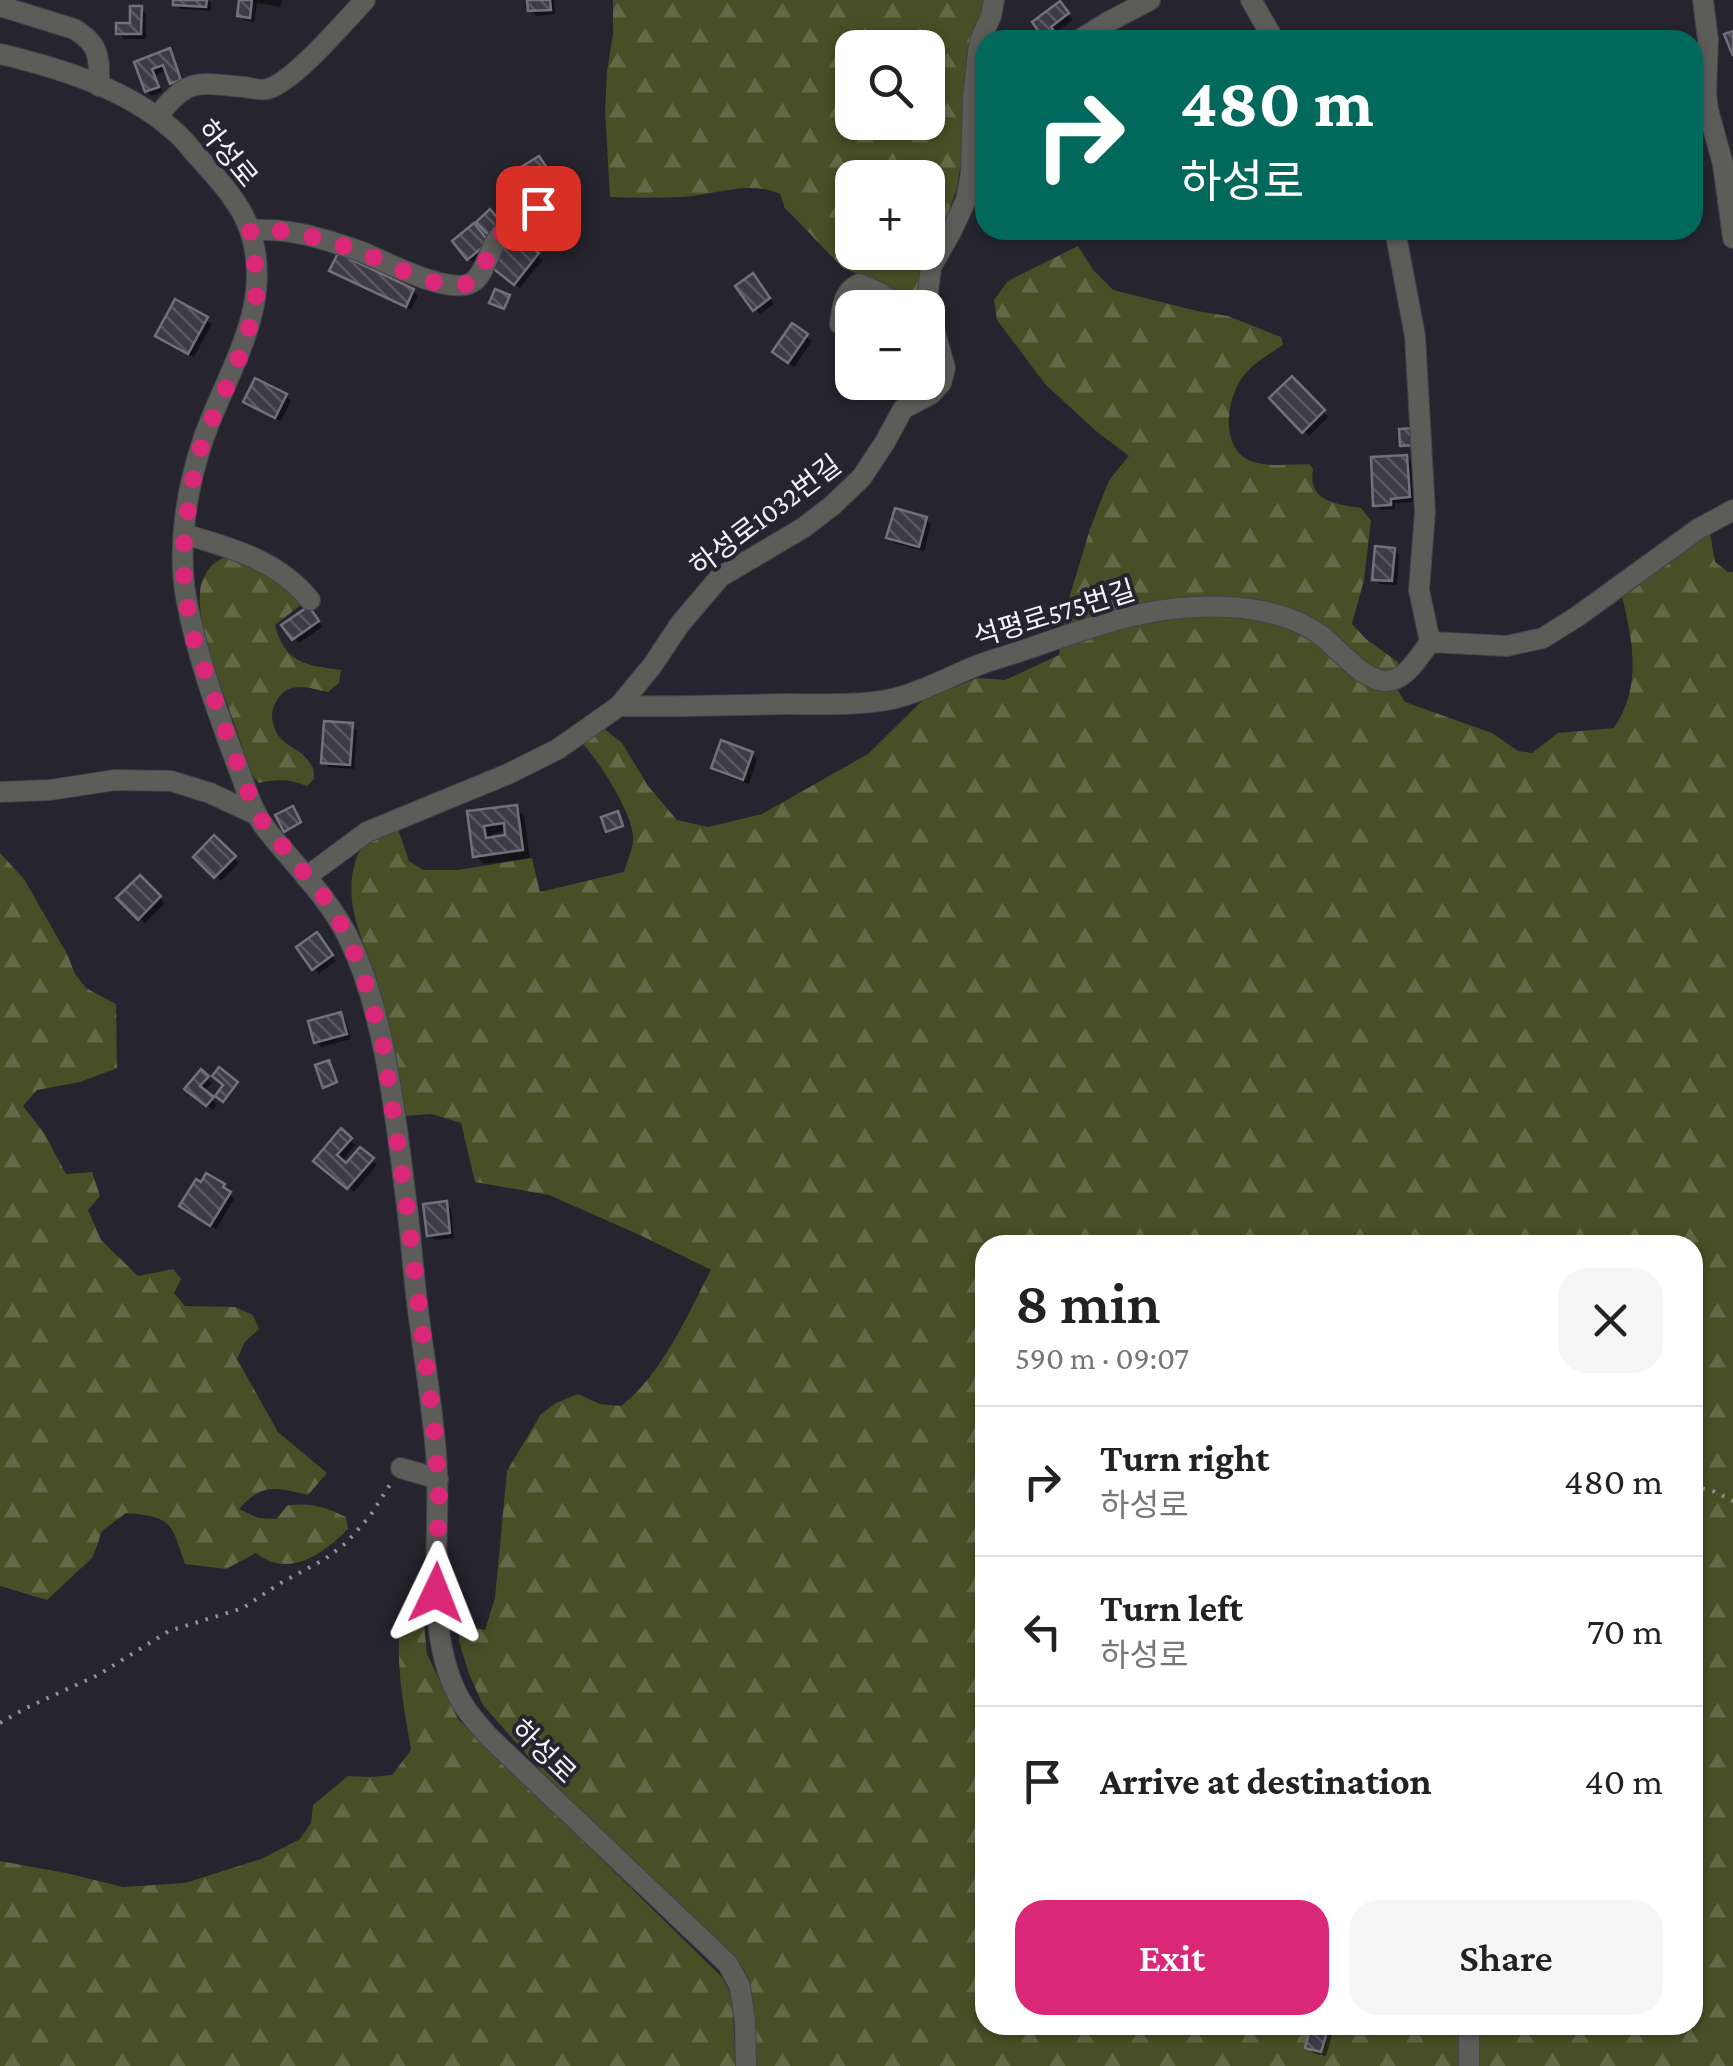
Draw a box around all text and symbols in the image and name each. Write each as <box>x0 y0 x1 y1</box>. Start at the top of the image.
map controls <box>835 30 945 400</box>
button: search <box>835 30 945 140</box>
text: 480 m <box>1180 63 1374 141</box>
icon: right <box>1015 70 1145 200</box>
street label: 하성로 <box>191 114 264 193</box>
text: 하성로 <box>1180 157 1304 207</box>
button: + <box>835 160 945 270</box>
pin <box>496 166 581 251</box>
icon: arrive <box>511 181 566 236</box>
button: − <box>835 290 945 400</box>
street label: 하성로1032번길 <box>684 449 847 582</box>
street label: 석평로575번길 <box>970 574 1139 653</box>
button: close <box>1558 1268 1663 1373</box>
text: 8 min <box>1015 1269 1161 1336</box>
text: 590 m · 09:07 <box>1015 1340 1189 1376</box>
text: Turn right <box>1100 1437 1269 1479</box>
icon: right <box>1015 1454 1070 1509</box>
text: 480 m <box>1564 1460 1663 1502</box>
text: 하성로 <box>1100 1487 1188 1523</box>
position arrow <box>384 1541 488 1645</box>
text: Turn left <box>1100 1587 1243 1629</box>
icon: left <box>1015 1604 1070 1659</box>
text: 70 m <box>1587 1610 1663 1652</box>
text: 하성로 <box>1100 1637 1188 1673</box>
street label: 하성로 <box>505 1713 582 1789</box>
icon: arrive <box>1015 1754 1070 1809</box>
text: Arrive at destination <box>1100 1760 1432 1802</box>
text: 40 m <box>1584 1760 1663 1802</box>
button: Exit <box>1015 1900 1329 2015</box>
button: Share <box>1349 1900 1663 2015</box>

